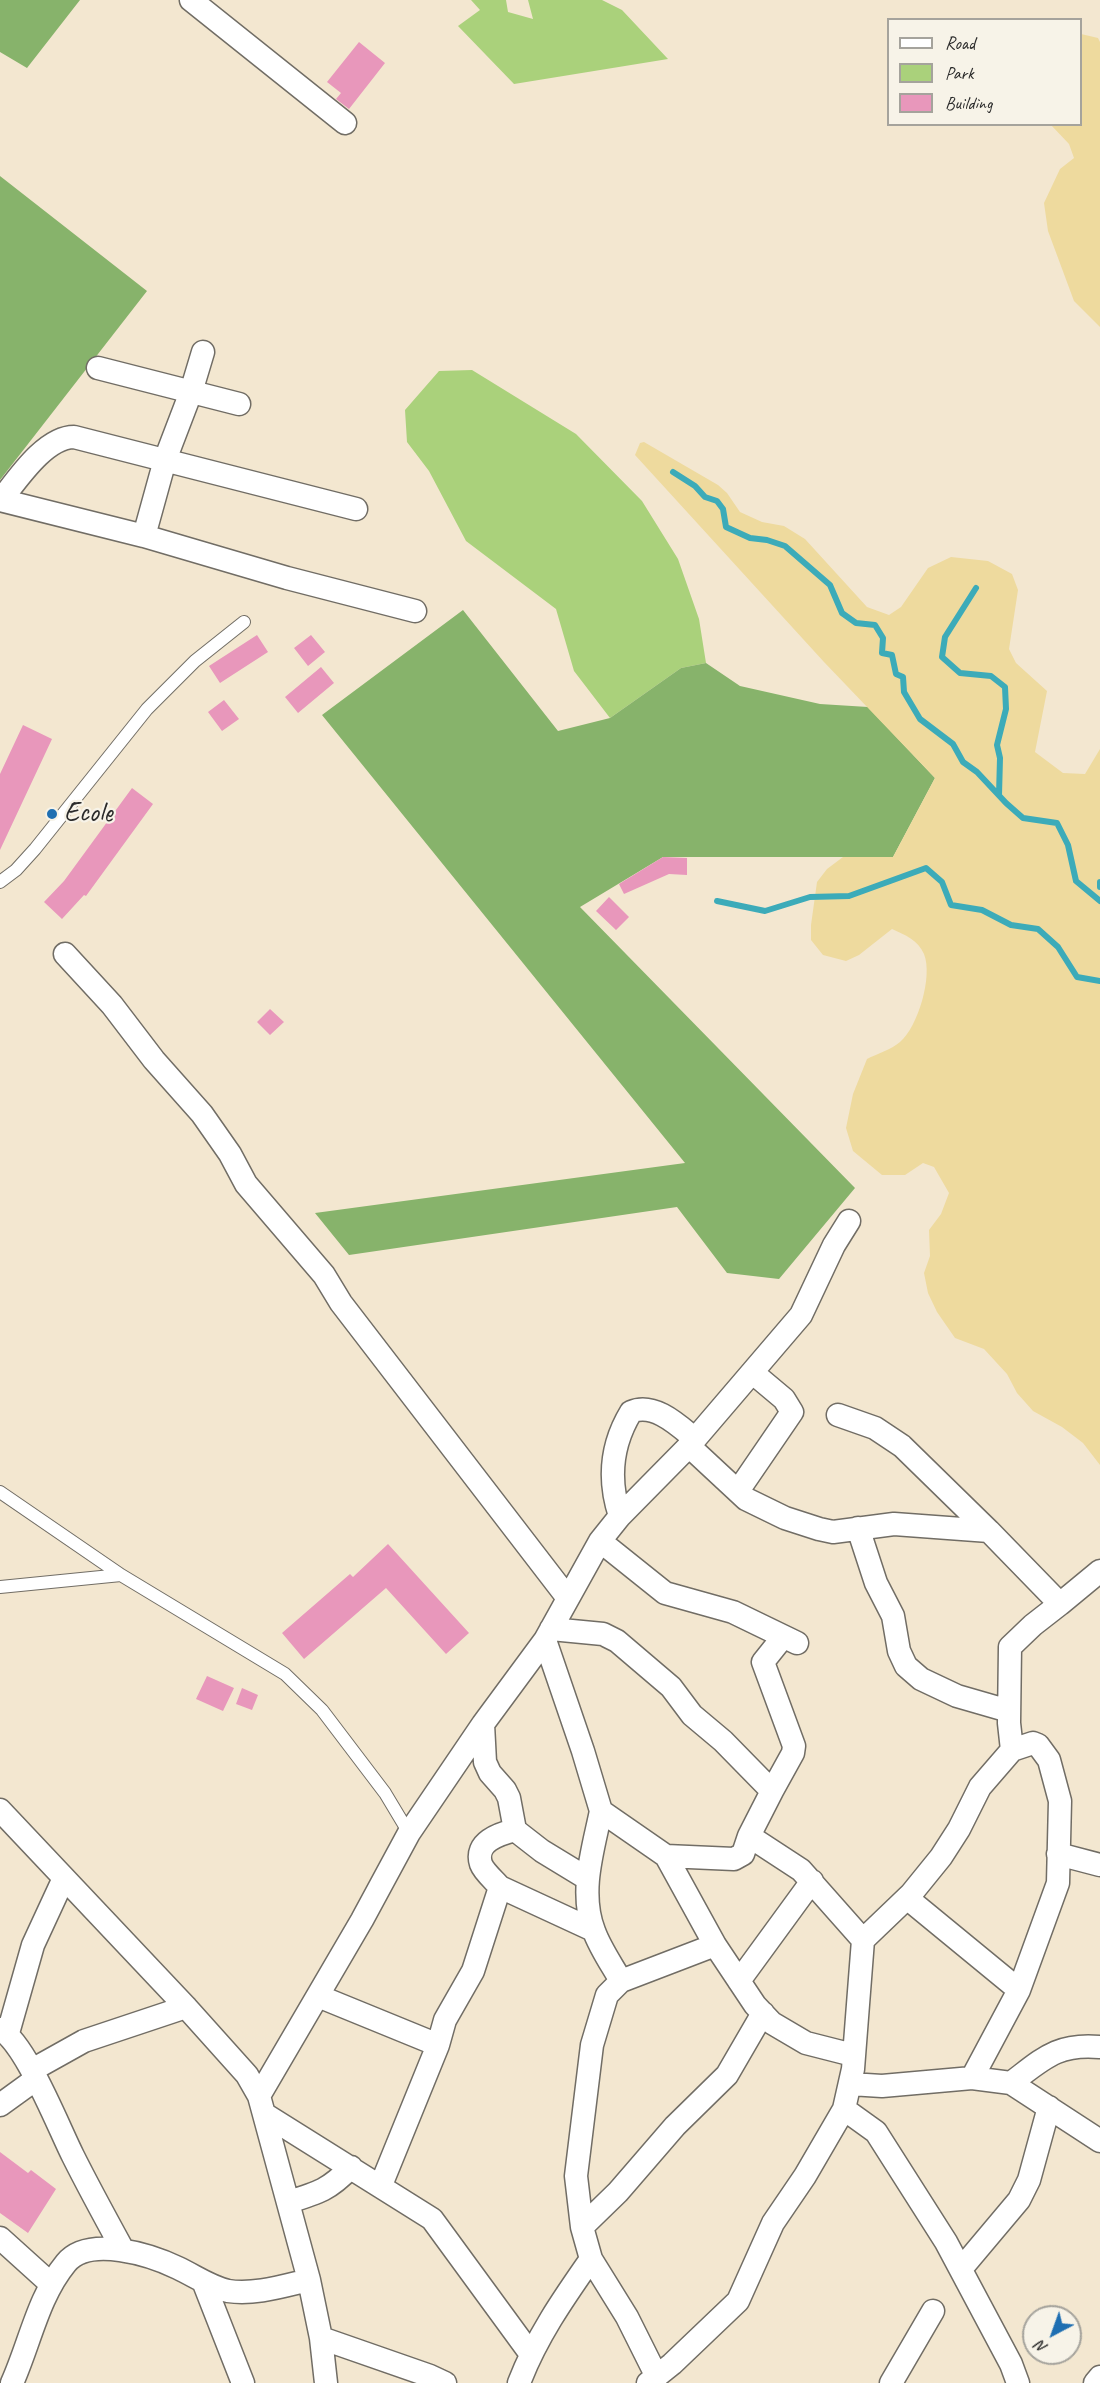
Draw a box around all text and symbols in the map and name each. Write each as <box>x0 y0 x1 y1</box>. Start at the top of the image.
legend <box>887 18 1082 126</box>
text: Road <box>945 32 975 54</box>
text: Park <box>945 62 974 84</box>
text: Building <box>945 92 992 114</box>
place label: Ecole <box>64 797 112 831</box>
marker: Ecole <box>45 807 59 821</box>
north arrow <box>1022 2305 1082 2365</box>
text: N <box>1031 2336 1052 2358</box>

